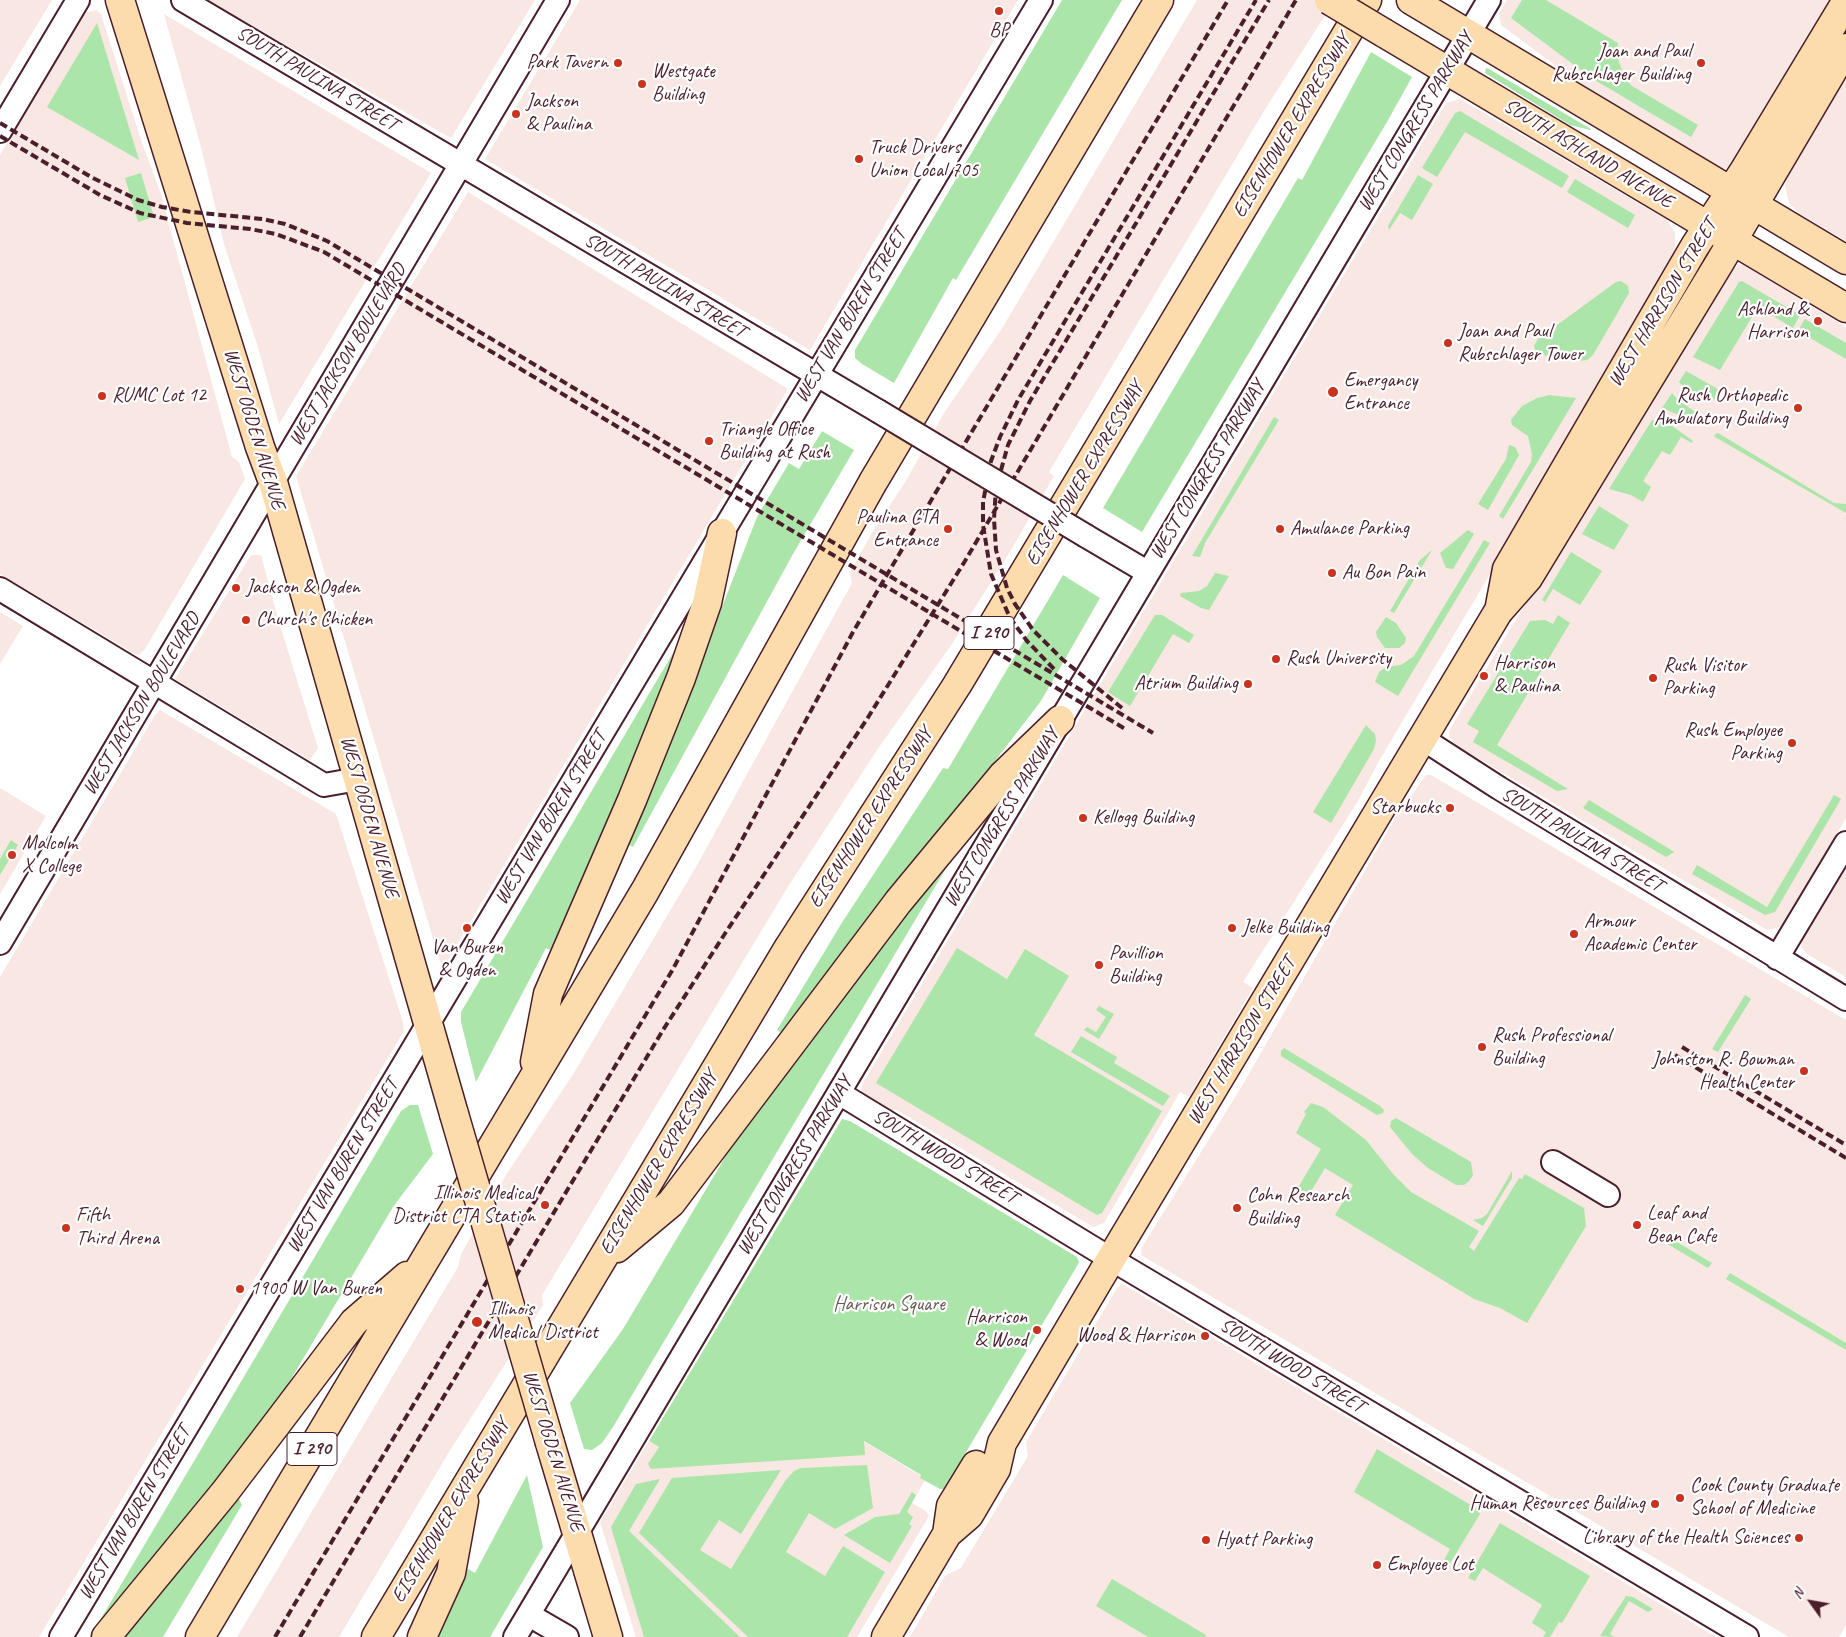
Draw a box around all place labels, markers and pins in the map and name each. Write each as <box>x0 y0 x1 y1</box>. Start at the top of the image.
marker: BP <box>993 5 1005 17</box>
place label: BP <box>989 19 1009 43</box>
place label: Joan and Paul Rubschlager Building <box>1552 40 1691 87</box>
place label: Park Tavern <box>526 51 608 75</box>
marker: Park Tavern <box>612 57 624 69</box>
marker: Joan and Paul Rubschlager Building <box>1695 57 1707 69</box>
place label: Westgate Building <box>652 60 715 107</box>
marker: Westgate Building <box>636 78 648 90</box>
place label: Jackson & Paulina <box>526 90 592 137</box>
marker: Jackson & Paulina <box>510 108 522 120</box>
place label: Truck Drivers Union Local 705 <box>869 136 978 183</box>
marker: Truck Drivers Union Local 705 <box>853 153 865 165</box>
place label: Ashland & Harrison <box>1737 298 1808 345</box>
marker: Ashland & Harrison <box>1812 315 1824 327</box>
place label: Joan and Paul Rubschlager Tower <box>1458 320 1583 367</box>
marker: Joan and Paul Rubschlager Tower <box>1442 337 1454 349</box>
place label: Emergancy Entrance <box>1344 369 1417 416</box>
place label: RUMC Lot 12 <box>112 384 206 408</box>
place label: Rush Orthopedic Ambulatory Building <box>1654 384 1788 431</box>
marker: Emergancy Entrance <box>1326 385 1340 399</box>
marker: RUMC Lot 12 <box>96 390 108 402</box>
marker: Rush Orthopedic Ambulatory Building <box>1792 402 1804 414</box>
place label: Triangle Office Building at Rush <box>719 418 830 465</box>
marker: Triangle Office Building at Rush <box>703 435 715 447</box>
place label: Paulina CTA Entrance <box>856 506 938 553</box>
place label: Amulance Parking <box>1290 517 1409 541</box>
marker: Paulina CTA Entrance <box>942 523 954 535</box>
marker: Amulance Parking <box>1274 523 1286 535</box>
place label: Au Bon Pain <box>1342 561 1425 585</box>
marker: Au Bon Pain <box>1326 567 1338 579</box>
place label: Jackson & Ogden <box>246 576 360 600</box>
marker: Jackson & Ogden <box>230 582 242 594</box>
place label: Church's Chicken <box>256 608 372 632</box>
marker: Church's Chicken <box>240 614 252 626</box>
place label: Rush University <box>1286 647 1391 671</box>
place label: Harrison & Paulina <box>1494 652 1560 699</box>
marker: Rush University <box>1270 653 1282 665</box>
place label: Rush Visitor Parking <box>1663 654 1746 701</box>
marker: Harrison & Paulina <box>1478 670 1490 682</box>
place label: Atrium Building <box>1134 672 1238 696</box>
marker: Rush Visitor Parking <box>1647 672 1659 684</box>
marker: Atrium Building <box>1242 678 1254 690</box>
place label: Rush Employee Parking <box>1684 719 1782 766</box>
marker: Rush Employee Parking <box>1786 737 1798 749</box>
place label: Starbucks <box>1370 796 1440 820</box>
marker: Starbucks <box>1444 802 1456 814</box>
place label: Kellogg Building <box>1093 806 1194 830</box>
marker: Kellogg Building <box>1077 812 1089 824</box>
place label: Malcolm X College <box>22 832 81 879</box>
marker: Malcolm X College <box>6 849 18 861</box>
place label: Armour Academic Center <box>1584 910 1696 957</box>
place label: Jelke Building <box>1242 916 1329 940</box>
marker: Van Buren & Ogden <box>461 922 473 934</box>
marker: Jelke Building <box>1226 922 1238 934</box>
marker: Armour Academic Center <box>1568 928 1580 940</box>
place label: Van Buren & Ogden <box>431 936 503 983</box>
place label: Pavillion Building <box>1109 942 1163 989</box>
marker: Pavillion Building <box>1093 959 1105 971</box>
place label: Rush Professional Building <box>1492 1024 1611 1071</box>
marker: Rush Professional Building <box>1476 1041 1488 1053</box>
place label: Johnston R. Bowman Health Center <box>1652 1048 1794 1095</box>
marker: Johnston R. Bowman Health Center <box>1798 1065 1810 1077</box>
place label: Illinois Medical District CTA Station <box>392 1182 535 1229</box>
place label: Cohn Research Building <box>1247 1184 1349 1231</box>
marker: Illinois Medical District CTA Station <box>539 1199 551 1211</box>
marker: Cohn Research Building <box>1231 1202 1243 1214</box>
place label: Leaf and Bean Cafe <box>1647 1202 1716 1249</box>
place label: Fifth Third Arena <box>76 1204 159 1251</box>
marker: Leaf and Bean Cafe <box>1631 1219 1643 1231</box>
marker: Fifth Third Arena <box>60 1222 72 1234</box>
place label: 1900 W Van Buren <box>250 1277 382 1301</box>
marker: 1900 W Van Buren <box>234 1283 246 1295</box>
place label: Illinois Medical District <box>488 1298 598 1345</box>
place label: Harrison & Wood <box>966 1306 1027 1353</box>
marker: Illinois Medical District <box>470 1315 484 1329</box>
marker: Harrison & Wood <box>1031 1324 1043 1336</box>
place label: Wood & Harrison <box>1077 1324 1195 1348</box>
marker: Wood & Harrison <box>1199 1330 1211 1342</box>
place label: Cook County Graduate School of Medicine <box>1690 1474 1839 1521</box>
place label: Human Resources Building <box>1470 1492 1645 1516</box>
marker: Cook County Graduate School of Medicine <box>1674 1492 1686 1504</box>
marker: Human Resources Building <box>1649 1498 1661 1510</box>
place label: Library of the Health Sciences <box>1583 1526 1789 1550</box>
place label: Hyatt Parking <box>1216 1528 1312 1552</box>
marker: Library of the Health Sciences <box>1793 1532 1805 1544</box>
marker: Hyatt Parking <box>1200 1534 1212 1546</box>
place label: Employee Lot <box>1387 1553 1473 1577</box>
marker: Employee Lot <box>1371 1559 1383 1571</box>

